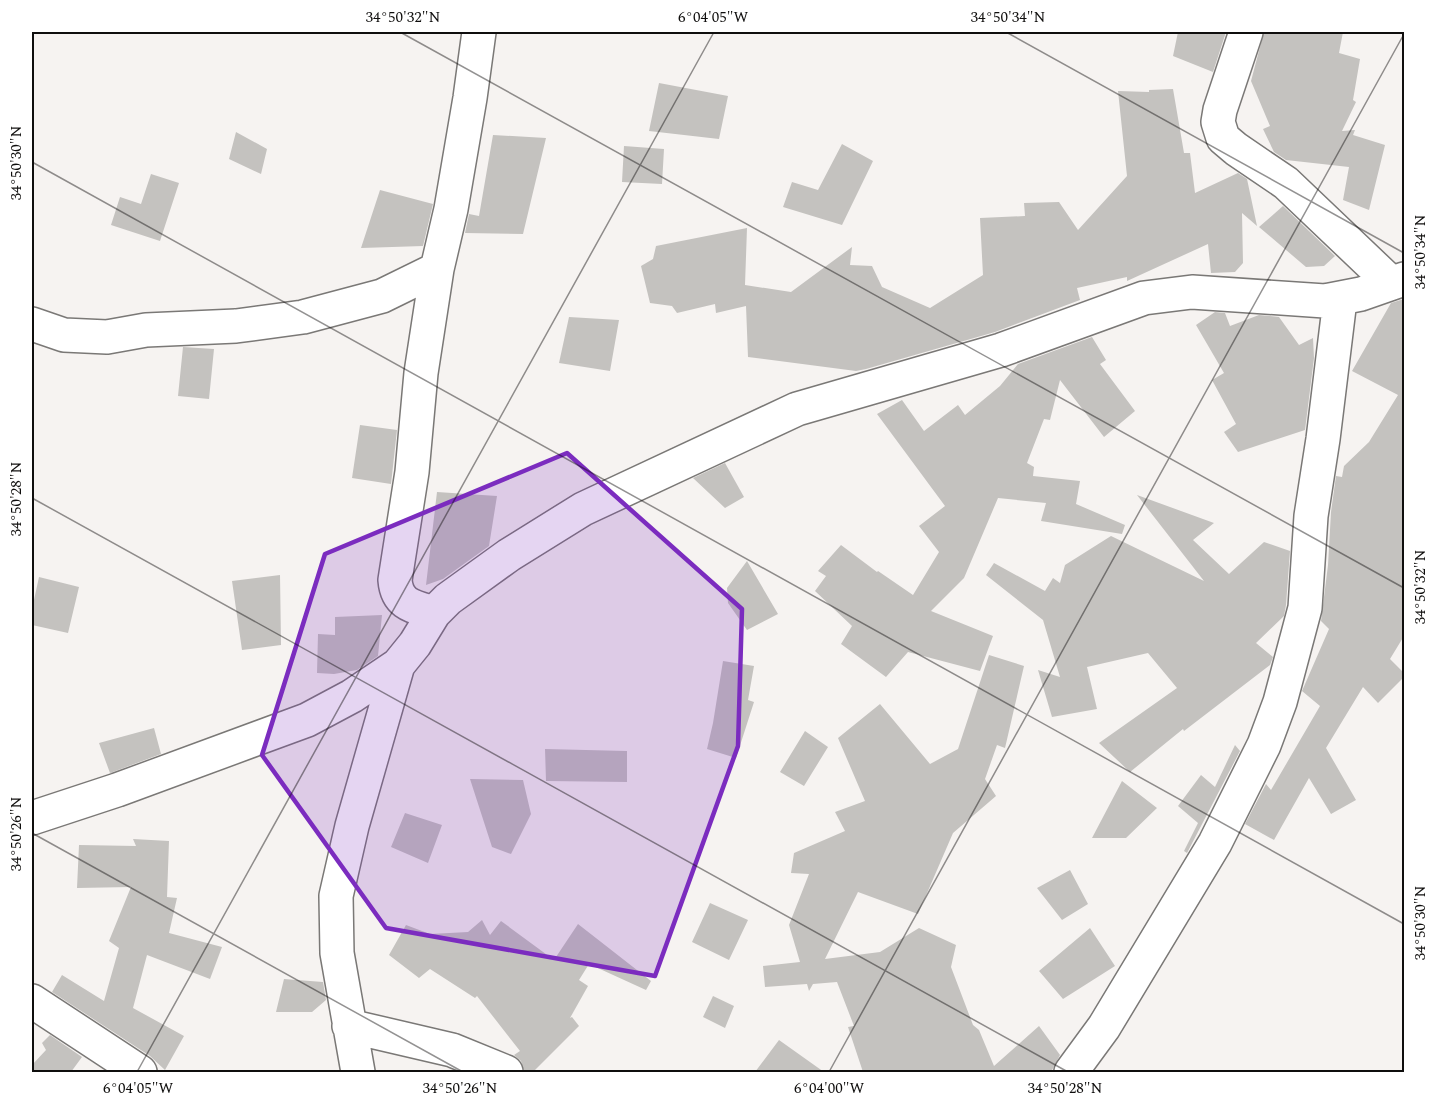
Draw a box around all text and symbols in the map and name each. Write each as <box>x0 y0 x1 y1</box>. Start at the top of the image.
text: 34°50'32"N <box>366 6 441 29</box>
text: 6°04'05"W <box>678 6 748 29</box>
text: 34°50'34"N <box>971 6 1046 29</box>
text: 34°50'30"N <box>5 125 28 201</box>
text: 34°50'34"N <box>1409 214 1432 290</box>
text: 34°50'28"N <box>5 461 28 537</box>
text: 34°50'32"N <box>1409 549 1432 625</box>
text: 34°50'26"N <box>5 796 28 872</box>
text: 34°50'30"N <box>1409 885 1432 961</box>
text: 6°04'05"W <box>103 1077 173 1100</box>
text: 34°50'26"N <box>423 1077 498 1100</box>
text: 6°04'00"W <box>794 1077 864 1100</box>
text: 34°50'28"N <box>1028 1077 1103 1100</box>

